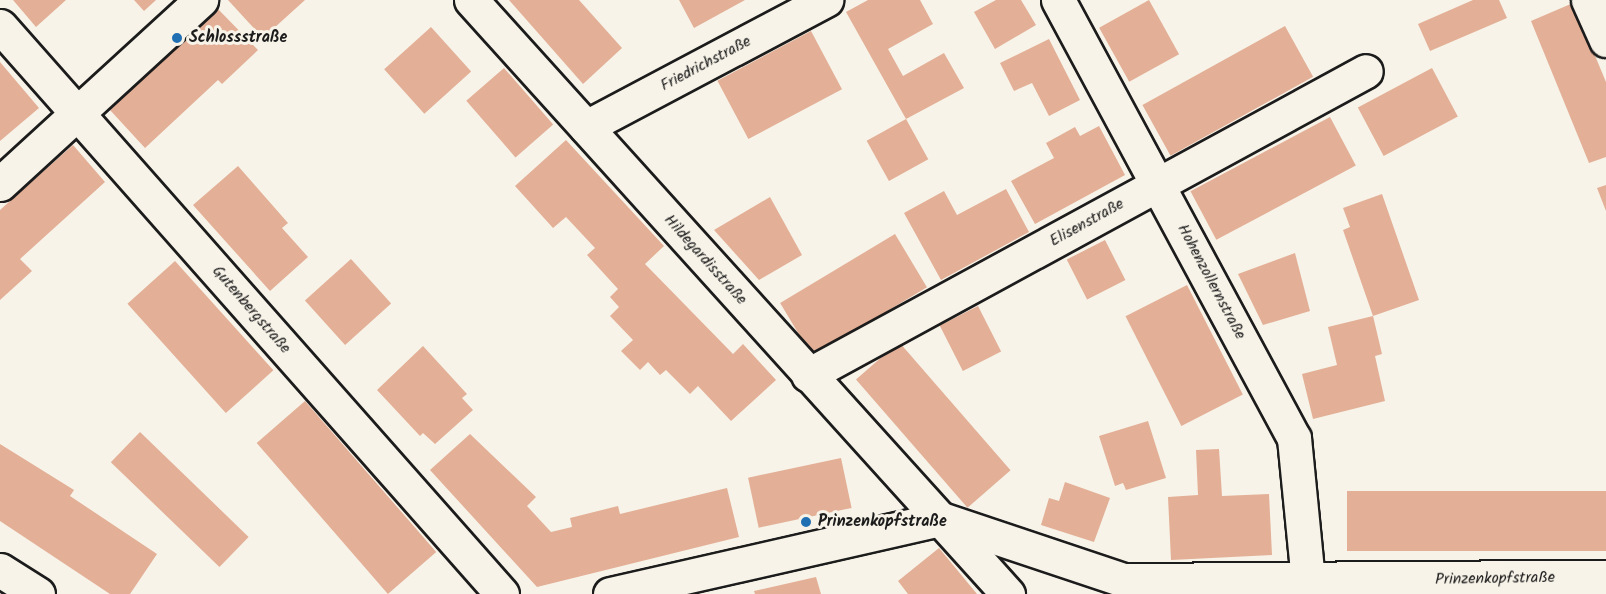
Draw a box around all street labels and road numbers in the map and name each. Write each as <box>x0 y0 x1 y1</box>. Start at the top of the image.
street label: Friedrichstraße <box>657 32 755 96</box>
street label: Elisenstraße <box>1046 195 1128 251</box>
street label: Hildegardisstraße <box>659 211 751 309</box>
street label: Hohenzollernstraße <box>1173 221 1249 343</box>
street label: Gutenbergstraße <box>208 262 294 358</box>
street label: Prinzenkopfstraße <box>1435 568 1555 590</box>

